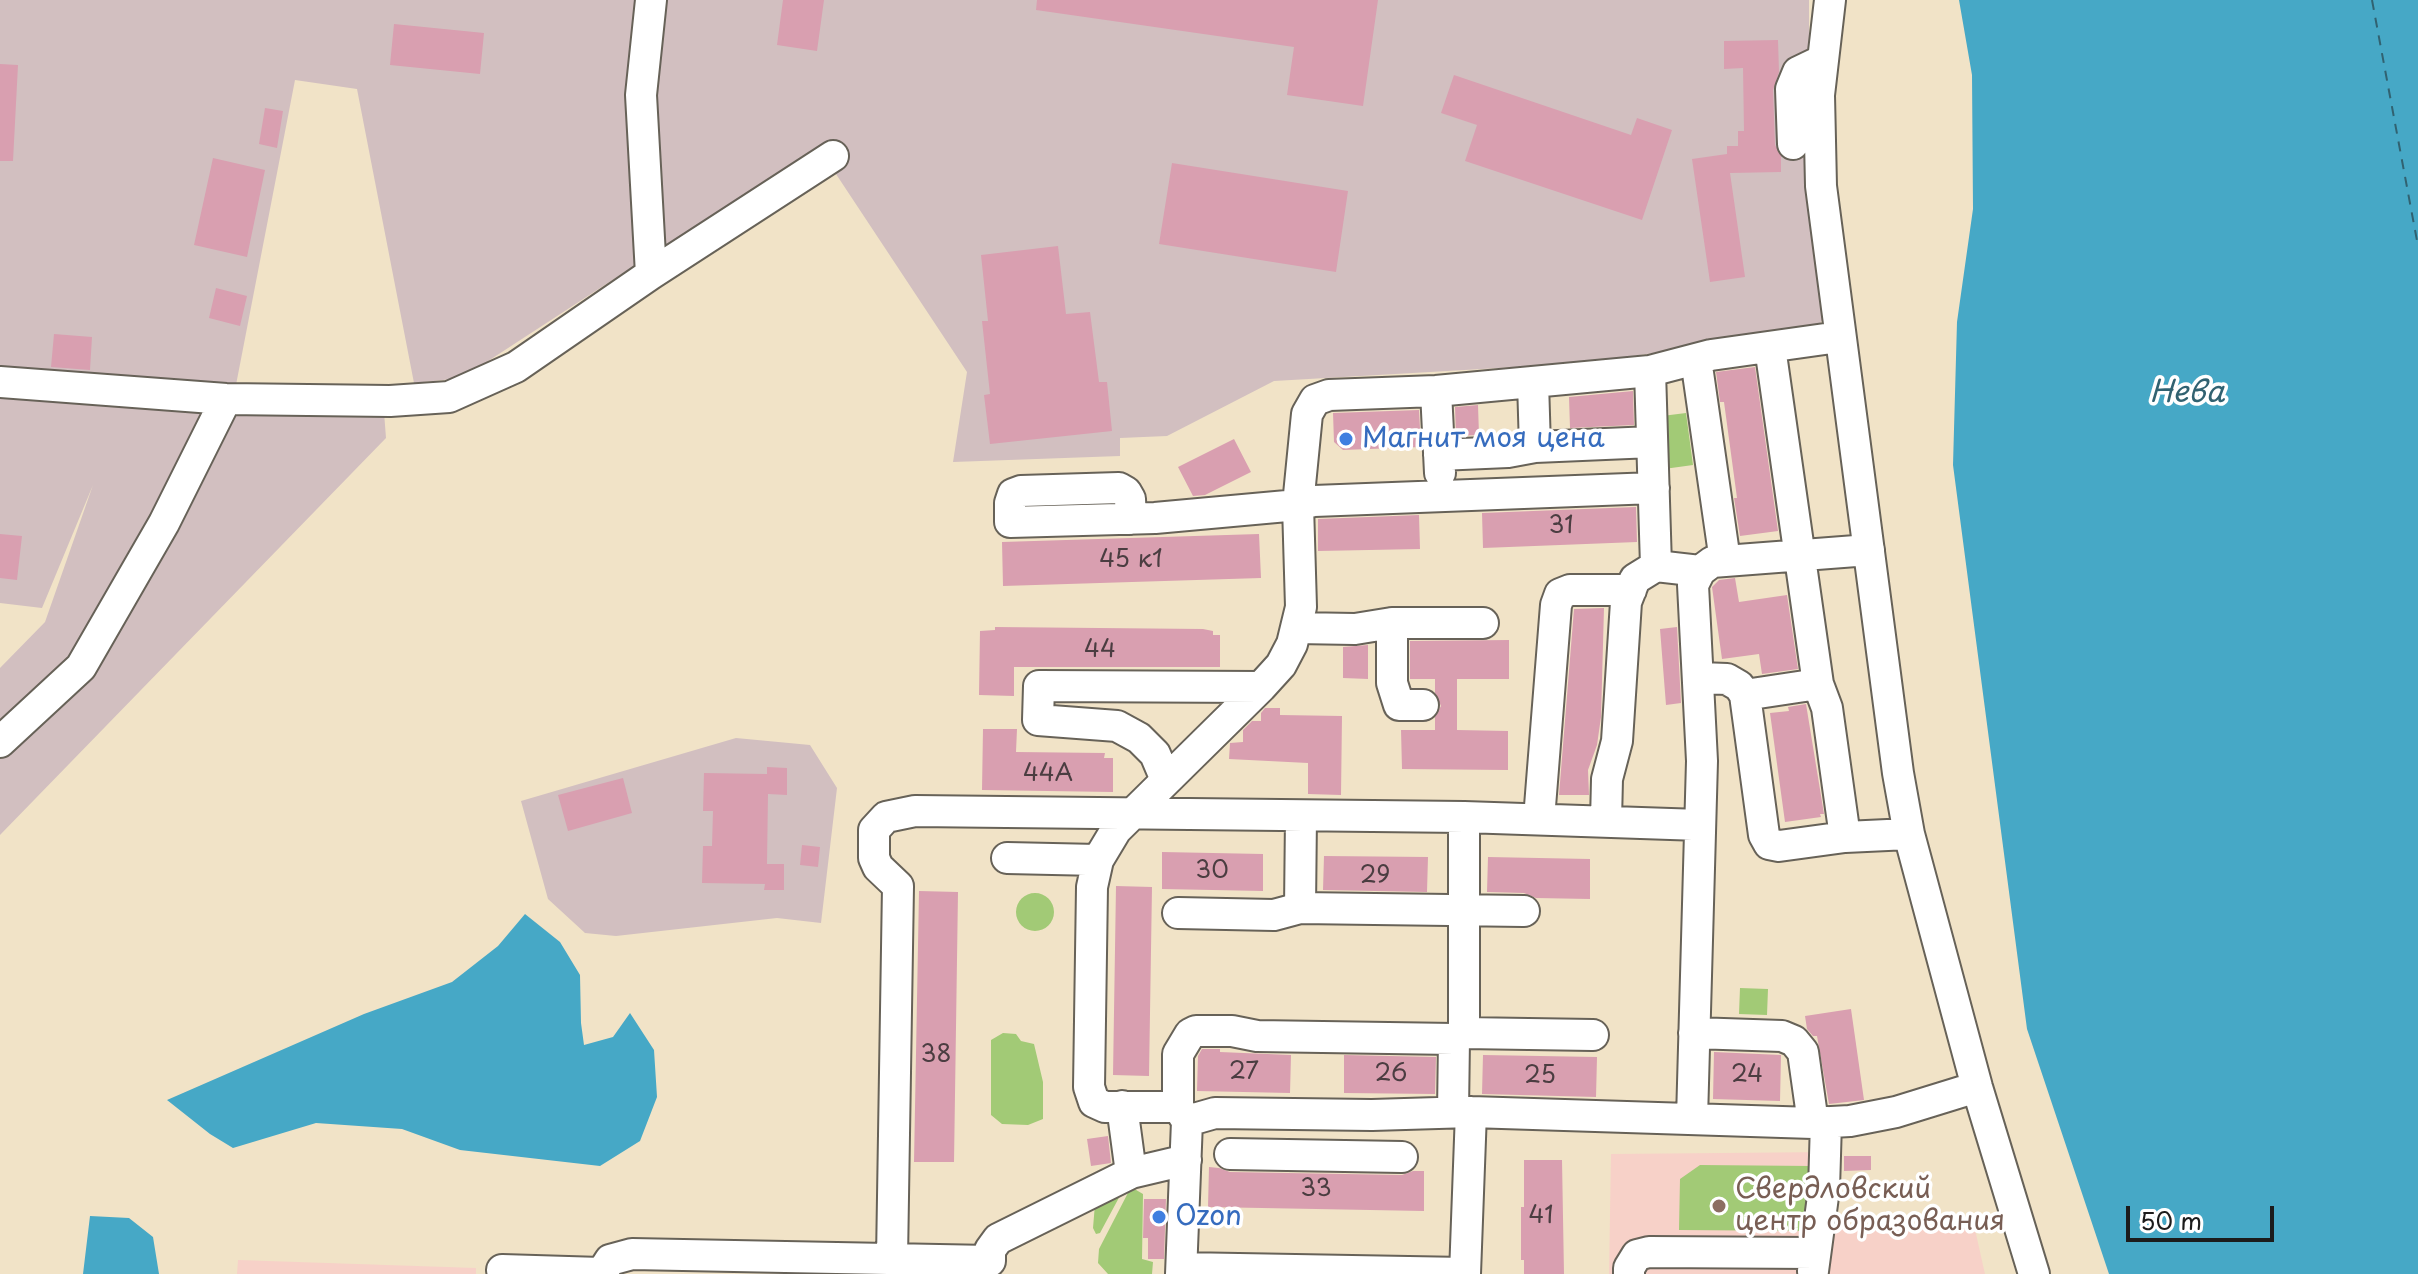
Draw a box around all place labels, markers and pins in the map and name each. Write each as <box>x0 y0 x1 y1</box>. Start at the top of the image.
place label: Магнит моя цена <box>1362 422 1605 456</box>
marker: Магнит моя цена <box>1337 430 1355 448</box>
place label: Свердловский центр образования <box>1735 1173 2005 1239</box>
marker: Свердловский центр образования <box>1710 1197 1728 1215</box>
place label: Ozon <box>1175 1200 1242 1234</box>
marker: Ozon <box>1150 1208 1168 1226</box>

